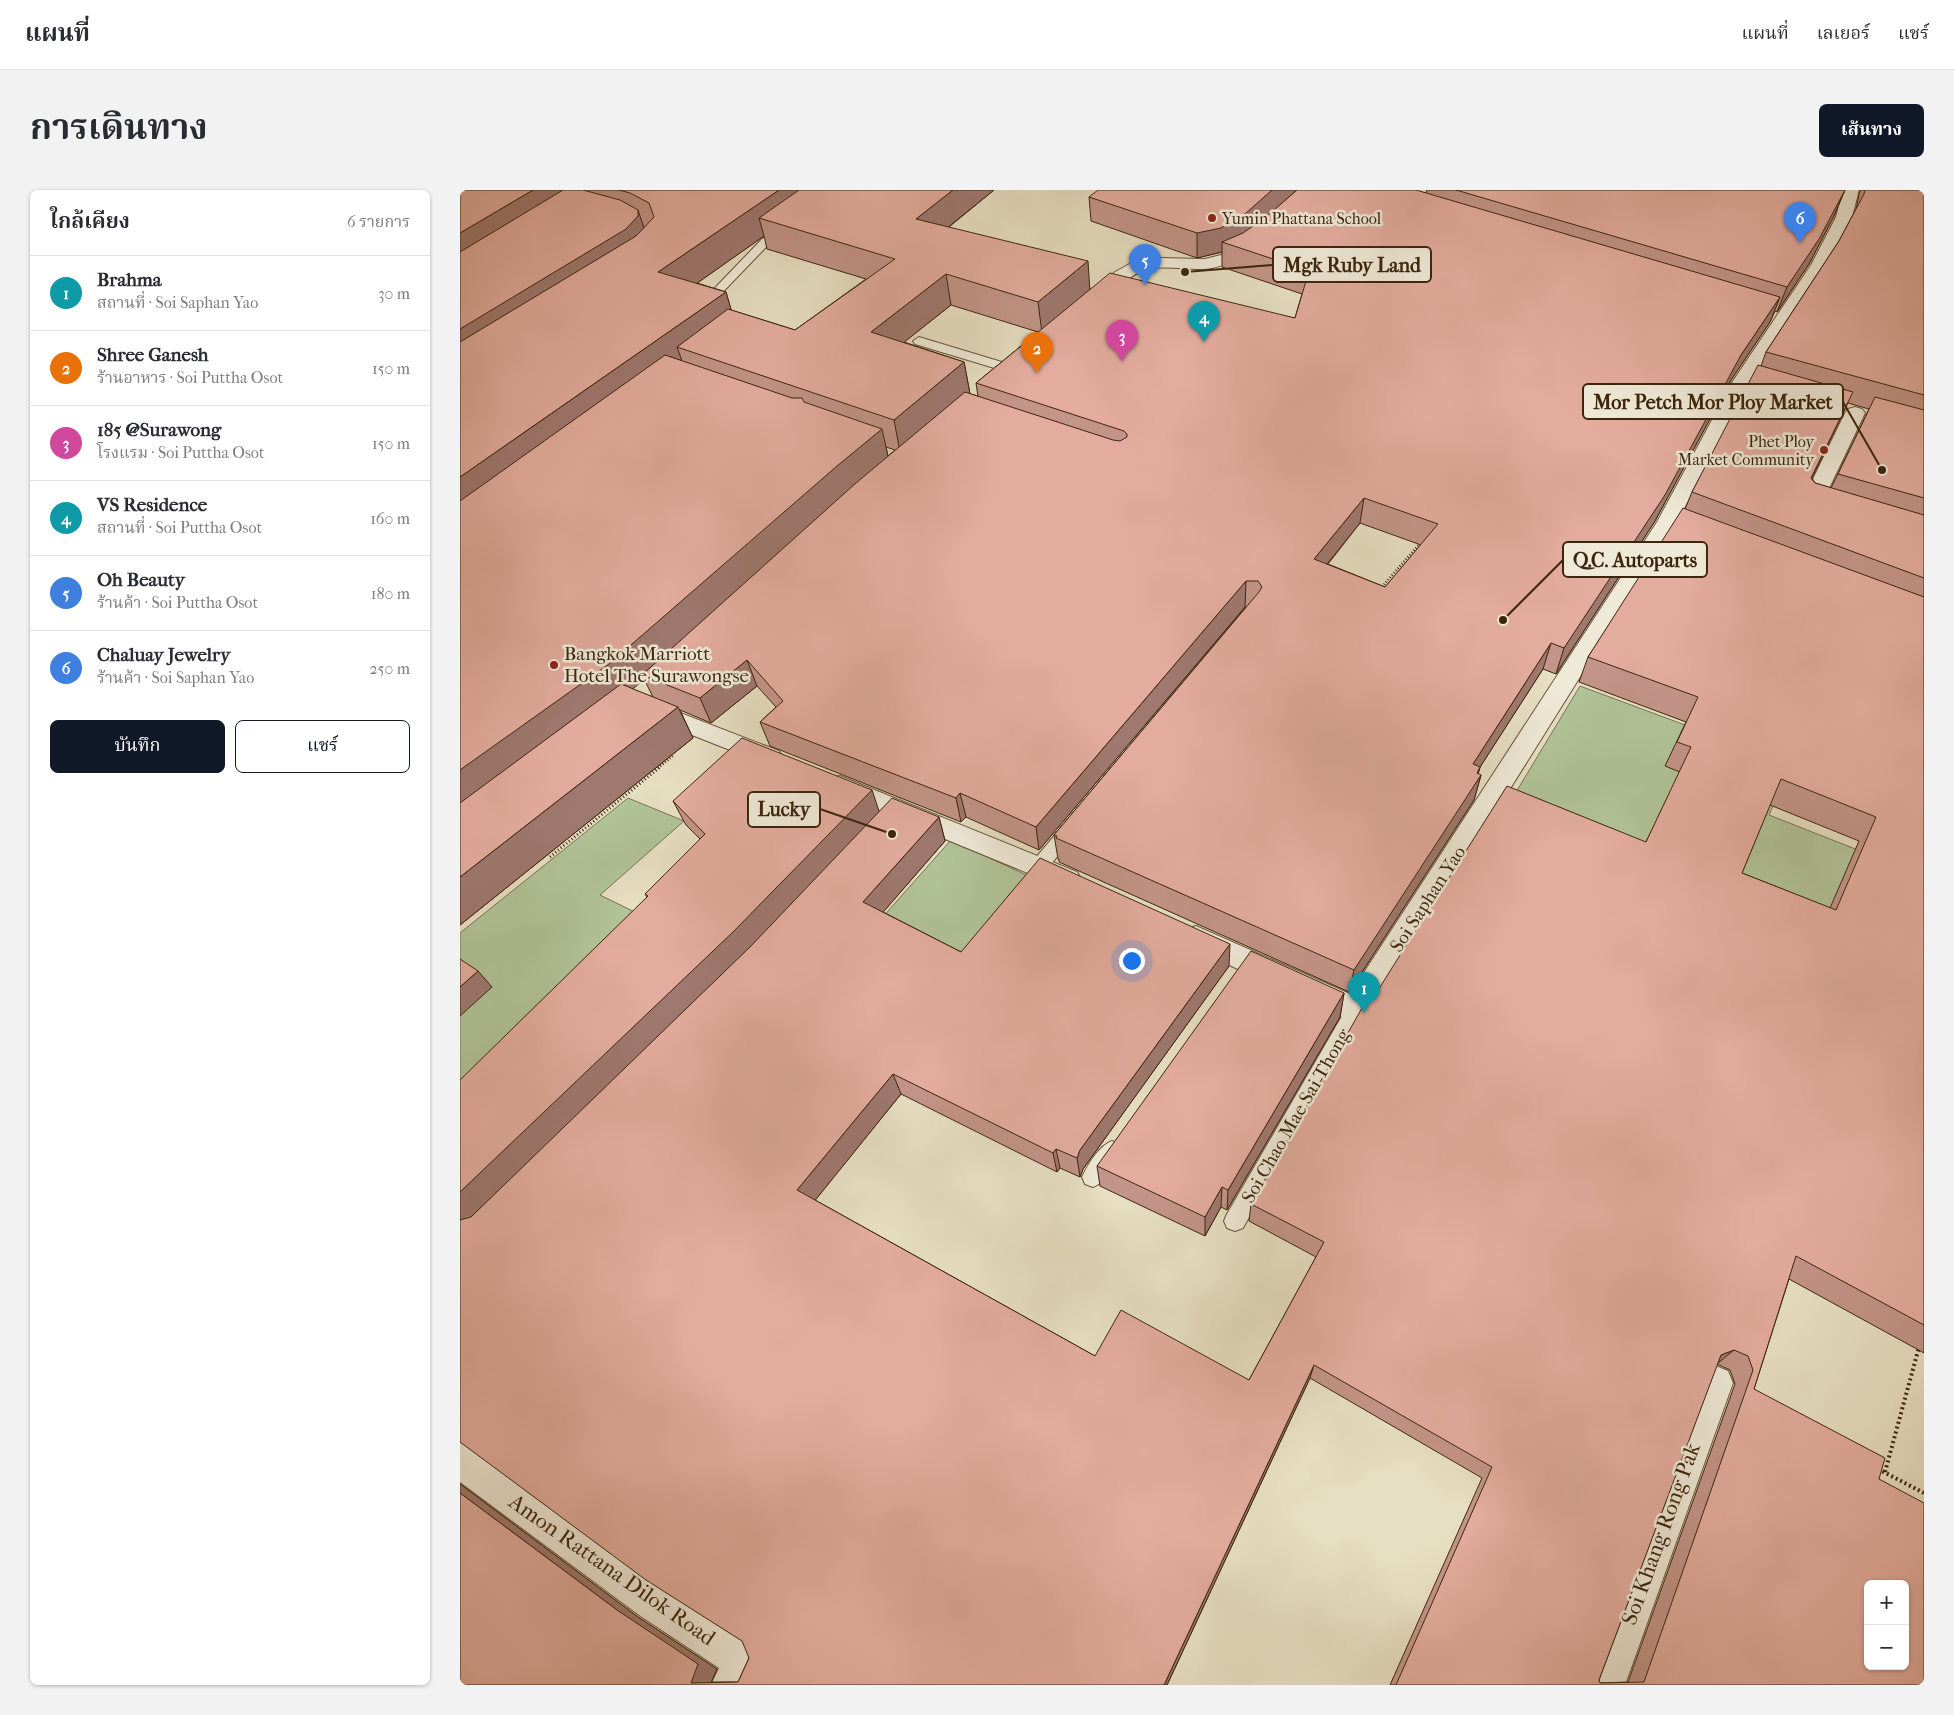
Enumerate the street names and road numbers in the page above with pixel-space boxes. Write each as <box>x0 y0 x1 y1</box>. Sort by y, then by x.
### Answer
street label: Soi Saphan Yao <box>1386 841 1471 956</box>
street label: Soi Chao Mae Sai Thong <box>1237 1024 1355 1207</box>
street label: Soi Khang Rong Pak <box>1616 1439 1706 1629</box>
street label: Amon Rattana Dilok Road <box>503 1488 721 1652</box>

